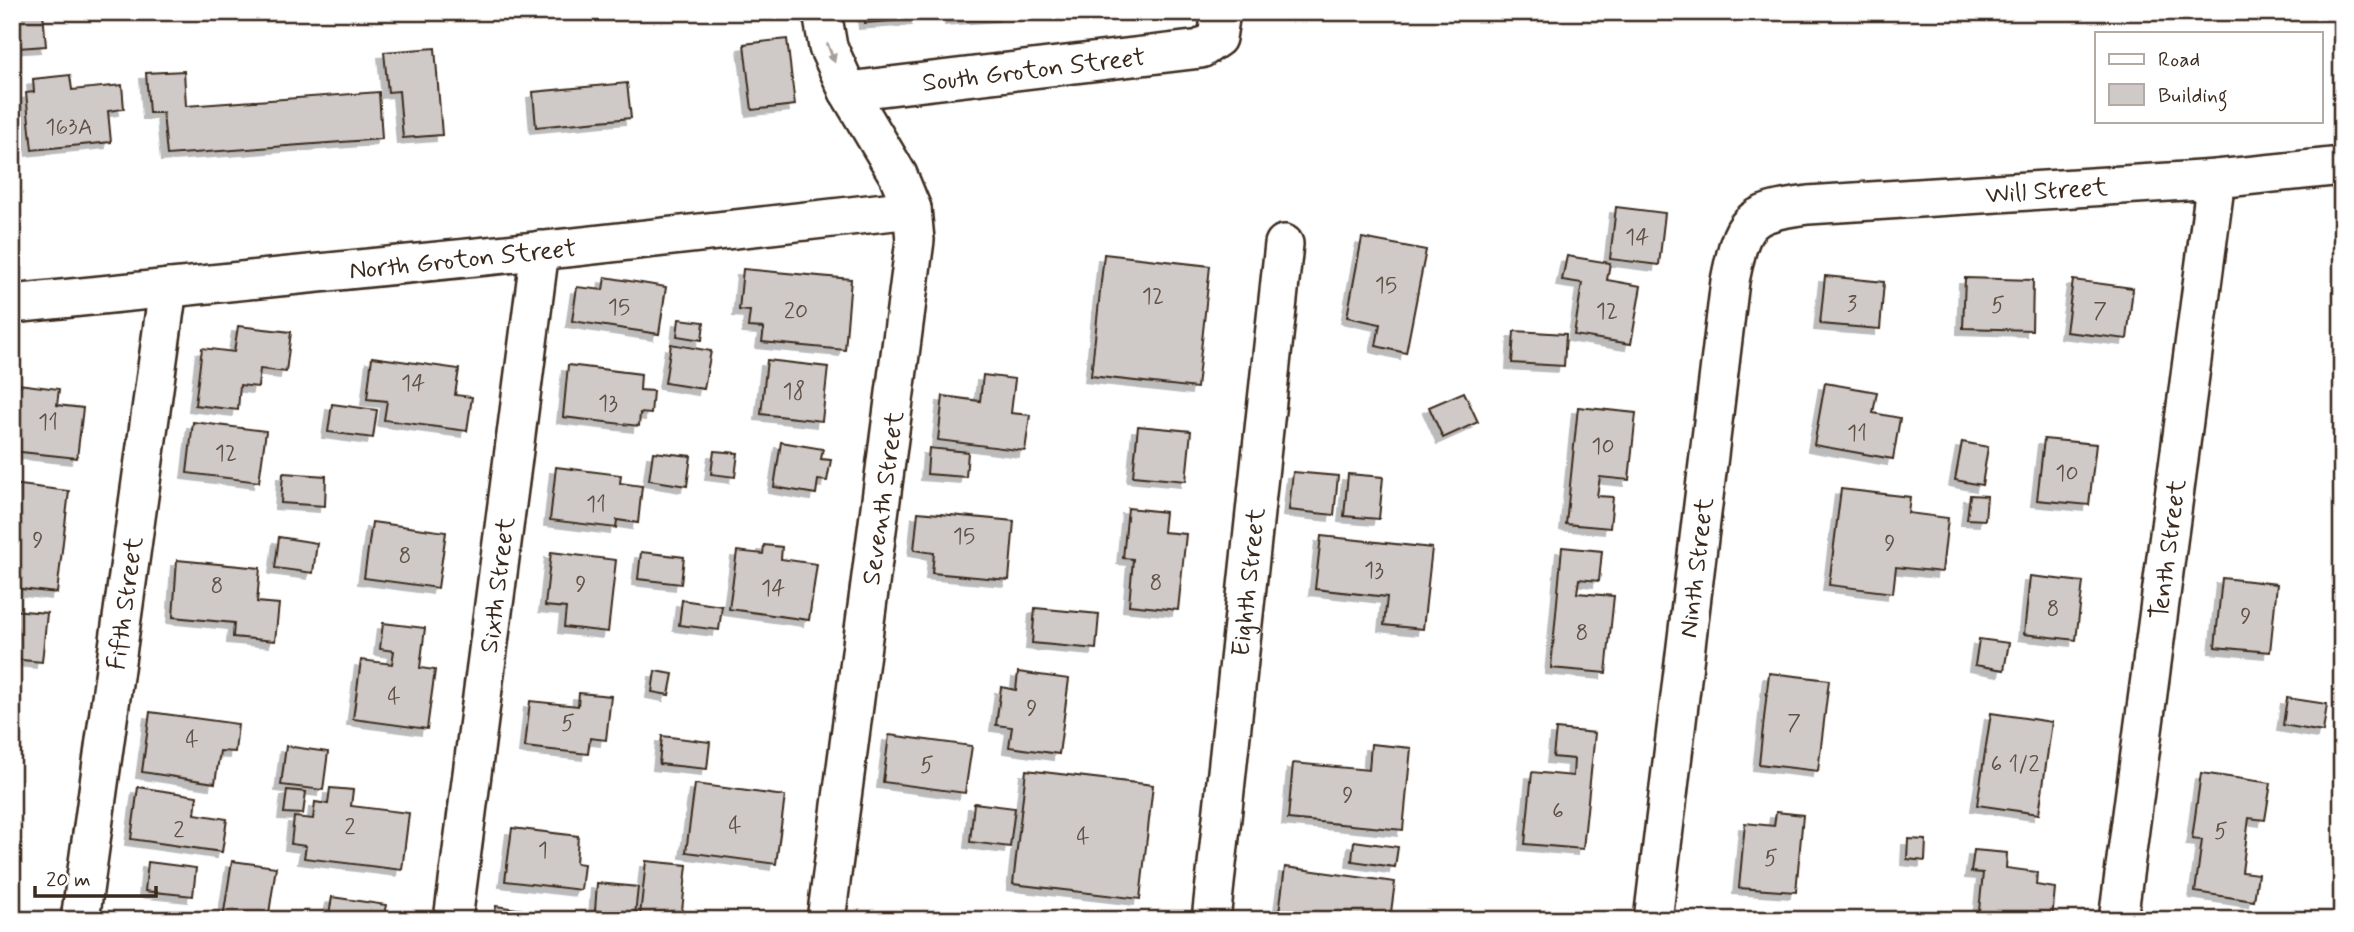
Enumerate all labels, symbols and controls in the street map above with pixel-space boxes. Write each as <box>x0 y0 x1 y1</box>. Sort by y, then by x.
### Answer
legend <box>2095 32 2322 122</box>
street label: South Groton Street <box>920 41 1147 101</box>
one-way arrow <box>826 43 837 64</box>
text: Road <box>2158 46 2200 74</box>
text: Building <box>2158 82 2228 112</box>
house number: 163A <box>45 113 93 143</box>
street label: Will Street <box>1984 171 2109 213</box>
house number: 14 <box>1625 223 1649 253</box>
street label: North Groton Street <box>348 232 578 289</box>
house number: 15 <box>1375 271 1397 301</box>
house number: 12 <box>1142 282 1164 312</box>
house number: 3 <box>1847 290 1857 320</box>
house number: 5 <box>1991 291 2005 321</box>
house number: 15 <box>608 293 630 323</box>
house number: 20 <box>784 297 808 327</box>
house number: 12 <box>1596 297 1618 327</box>
house number: 7 <box>2093 297 2107 327</box>
house number: 14 <box>401 369 425 399</box>
house number: 18 <box>783 377 805 407</box>
house number: 13 <box>598 389 618 419</box>
house number: 11 <box>38 408 58 438</box>
street label: Seventh Street <box>855 409 913 587</box>
house number: 11 <box>1847 419 1867 449</box>
house number: 10 <box>1591 432 1615 462</box>
house number: 12 <box>215 439 237 469</box>
house number: 10 <box>2055 459 2079 489</box>
street label: Tenth Street <box>2143 477 2195 622</box>
house number: 11 <box>586 490 606 520</box>
street label: Ninth Street <box>1672 496 1723 640</box>
street label: Eighth Street <box>1225 506 1274 658</box>
street label: Sixth Street <box>473 515 524 655</box>
house number: 15 <box>953 522 975 552</box>
house number: 9 <box>32 526 44 556</box>
house number: 9 <box>1884 529 1896 559</box>
street label: Fifth Street <box>100 534 152 672</box>
house number: 8 <box>399 542 411 572</box>
house number: 13 <box>1364 556 1384 586</box>
house number: 8 <box>1150 569 1162 599</box>
house number: 9 <box>575 570 587 600</box>
house number: 8 <box>211 572 223 602</box>
house number: 14 <box>761 574 785 604</box>
house number: 8 <box>2047 595 2059 625</box>
house number: 9 <box>2240 602 2252 632</box>
house number: 8 <box>1576 619 1588 649</box>
house number: 4 <box>387 682 401 712</box>
house number: 9 <box>1026 694 1038 724</box>
house number: 5 <box>561 709 575 739</box>
house number: 7 <box>1787 709 1801 739</box>
house number: 4 <box>185 725 199 755</box>
house number: 6 1/2 <box>1990 750 2040 780</box>
house number: 5 <box>920 751 934 781</box>
house number: 9 <box>1342 781 1354 811</box>
house number: 6 <box>1552 797 1564 827</box>
house number: 4 <box>728 811 742 841</box>
house number: 2 <box>344 813 356 843</box>
house number: 2 <box>173 816 185 846</box>
house number: 5 <box>2214 817 2228 847</box>
house number: 4 <box>1076 822 1090 852</box>
house number: 1 <box>538 836 548 866</box>
house number: 5 <box>1764 844 1778 874</box>
scale bar <box>35 855 156 899</box>
text: 20 m <box>46 866 91 894</box>

